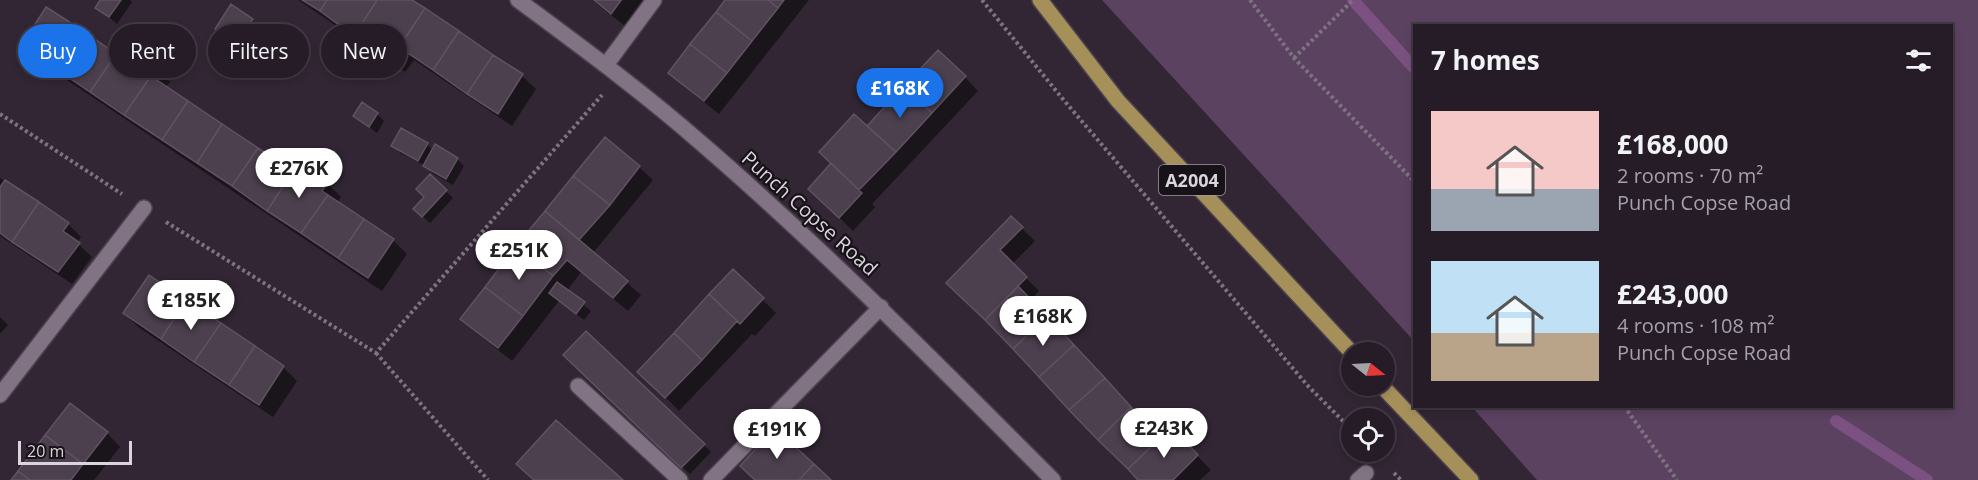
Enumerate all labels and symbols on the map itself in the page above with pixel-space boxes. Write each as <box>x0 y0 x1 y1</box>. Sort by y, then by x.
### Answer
pin: £168K <box>858 68 942 119</box>
street label: Punch Copse Road <box>736 145 884 281</box>
pin: £276K <box>257 148 341 199</box>
road number: A2004 <box>1159 165 1225 195</box>
pin: £251K <box>477 230 561 281</box>
pin: £185K <box>149 280 233 331</box>
pin: £168K <box>1001 296 1085 347</box>
north arrow <box>1341 342 1395 396</box>
pin: £243K <box>1122 408 1206 459</box>
pin: £191K <box>735 409 819 460</box>
scale bar <box>18 438 132 466</box>

